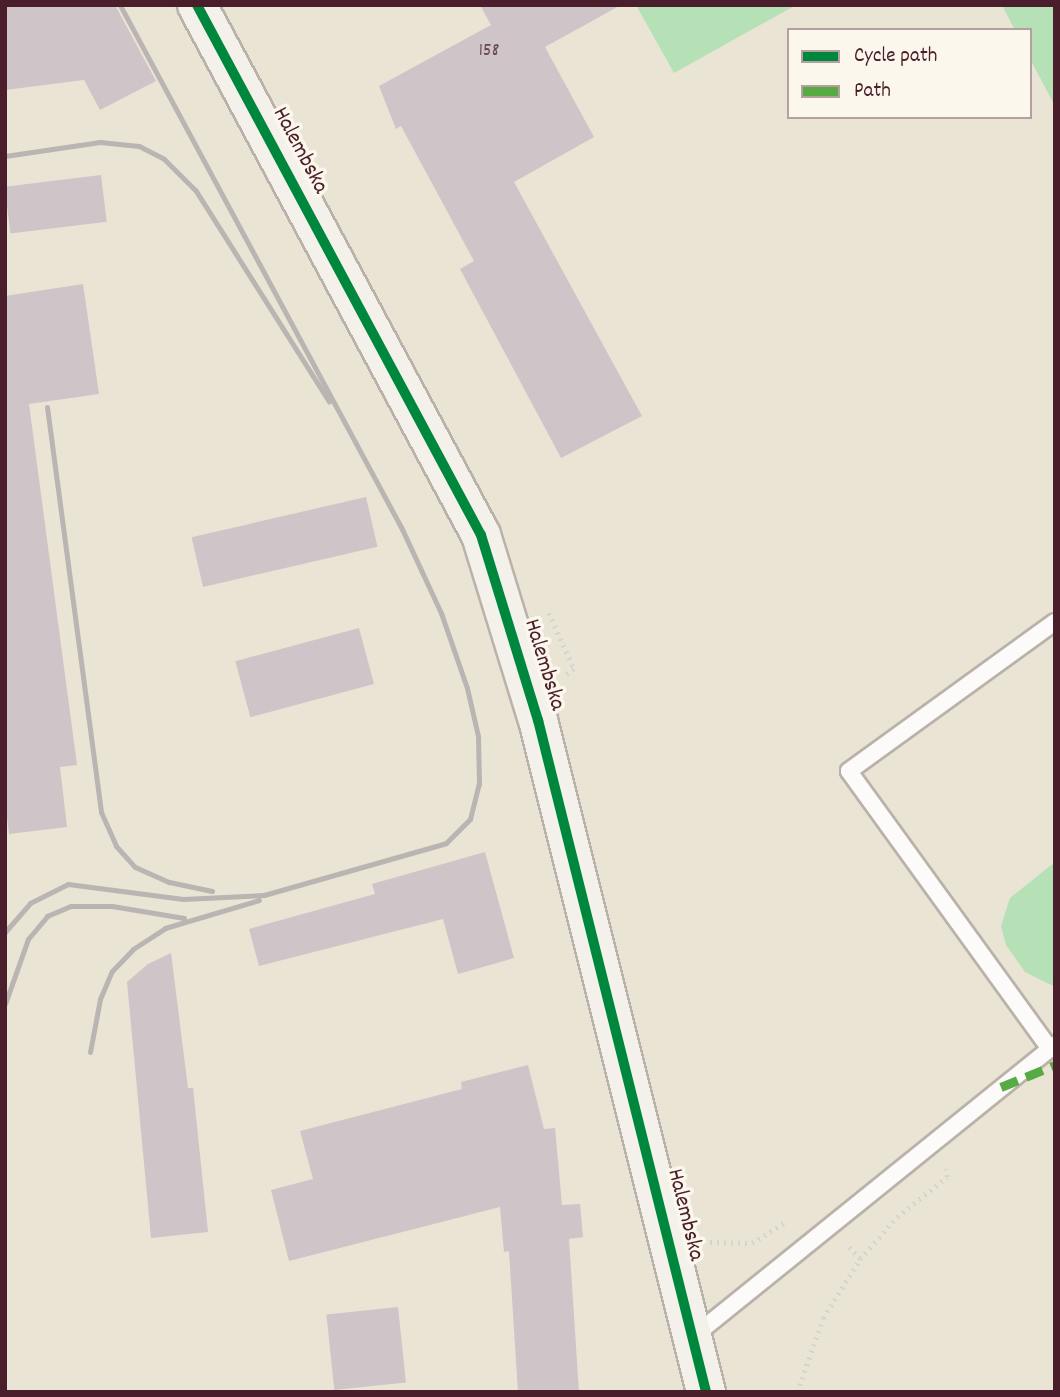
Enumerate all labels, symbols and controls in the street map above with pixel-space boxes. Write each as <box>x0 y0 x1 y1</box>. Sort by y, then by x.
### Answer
legend <box>787 28 1032 119</box>
house number: 158 <box>479 41 499 63</box>
text: Cycle path <box>854 42 937 72</box>
text: Path <box>854 77 891 107</box>
street label: Halembska <box>265 103 333 199</box>
street label: Halembska <box>516 616 570 714</box>
street label: Halembska <box>659 1166 709 1264</box>

